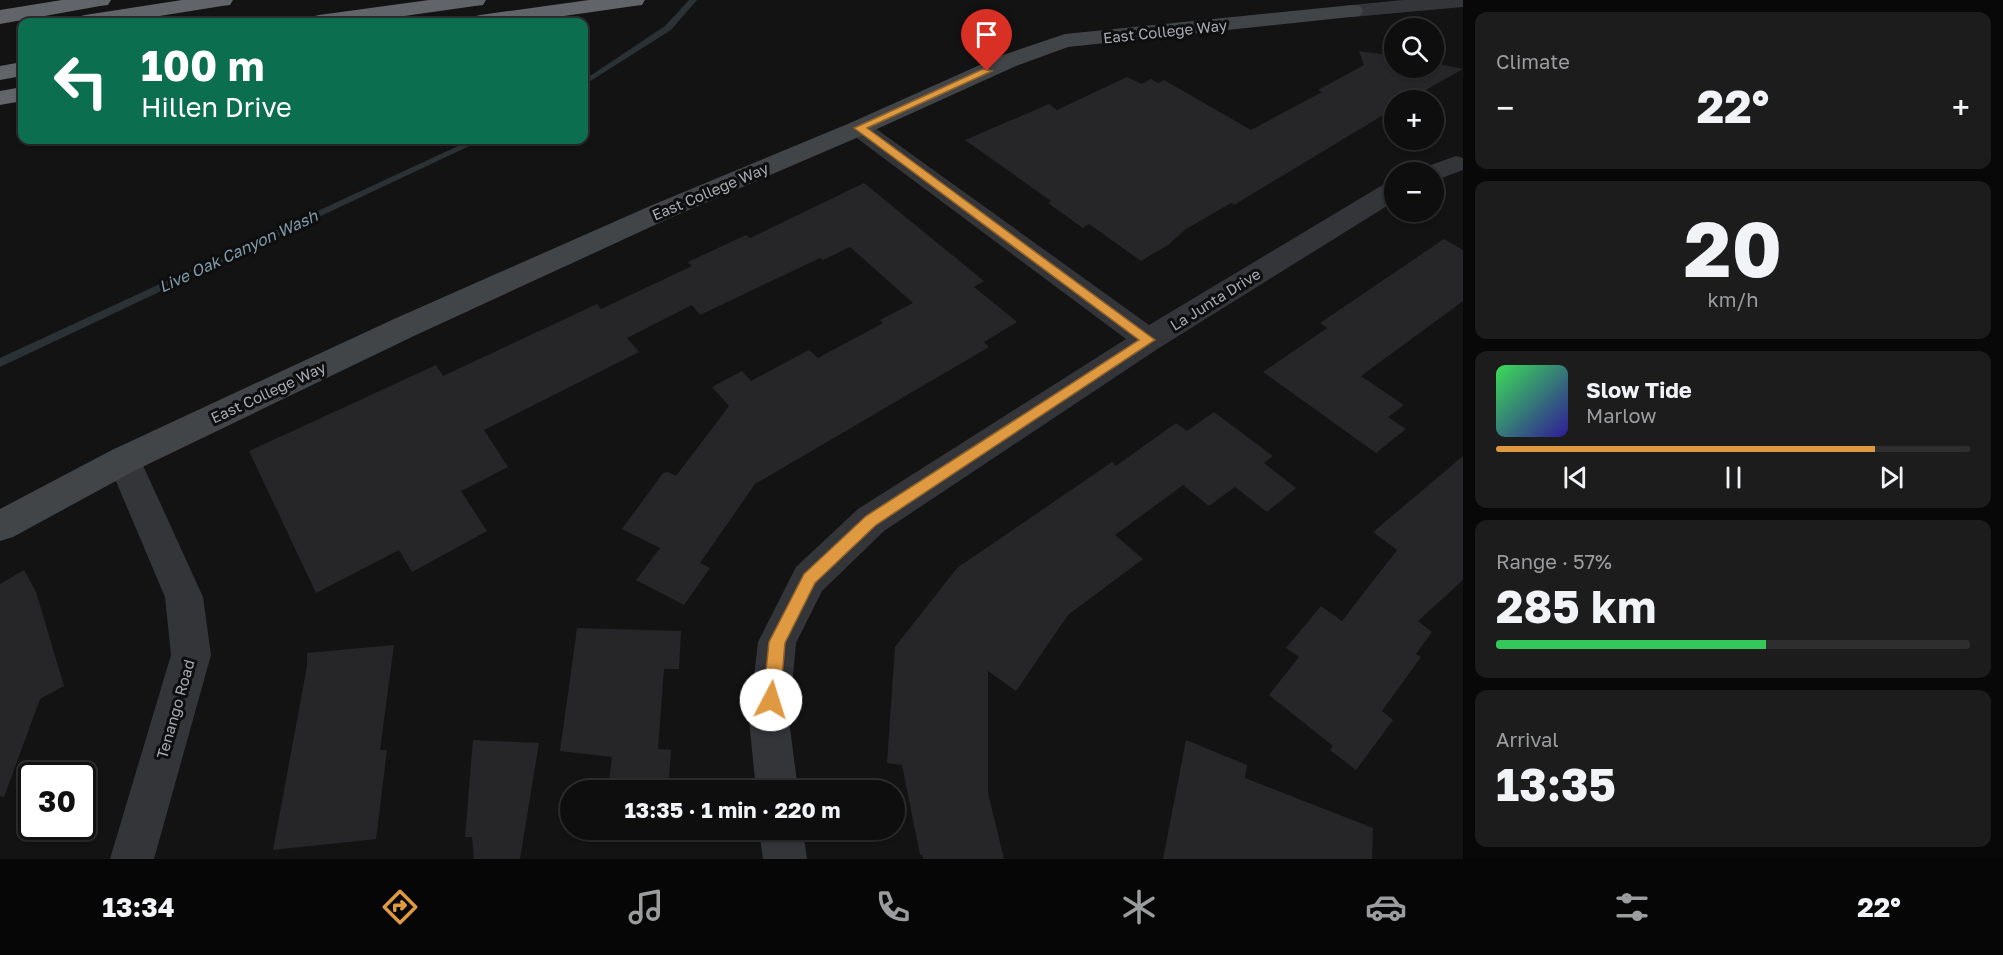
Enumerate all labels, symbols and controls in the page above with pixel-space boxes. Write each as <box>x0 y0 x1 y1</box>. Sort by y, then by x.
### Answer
pin <box>961 9 1012 71</box>
street label: East College Way <box>1102 15 1228 46</box>
icon: arrive <box>970 18 1003 51</box>
map controls <box>1384 18 1444 222</box>
button: search <box>1384 18 1444 78</box>
text: 100 m <box>141 40 264 90</box>
icon: left <box>42 42 120 120</box>
text: Climate <box>1496 49 1570 73</box>
text: 22° <box>1697 79 1769 133</box>
text: − <box>1496 88 1514 127</box>
text: + <box>1952 88 1970 127</box>
button: + <box>1384 90 1444 150</box>
text: Hillen Drive <box>141 91 292 123</box>
street label: East College Way <box>649 158 771 224</box>
button: − <box>1384 162 1444 222</box>
text: 20 <box>1684 201 1782 294</box>
water label: Live Oak Canyon Wash <box>155 205 322 297</box>
street label: La Junta Drive <box>1167 264 1264 334</box>
text: km/h <box>1708 287 1758 311</box>
street label: East College Way <box>208 357 329 426</box>
text: Slow Tide <box>1586 376 1692 403</box>
text: Marlow <box>1586 403 1657 427</box>
icon: previous <box>1559 461 1592 494</box>
icon: pause <box>1717 461 1750 494</box>
icon: next <box>1875 461 1908 494</box>
text: Range · 57% <box>1496 549 1612 573</box>
text: 285 km <box>1496 579 1656 633</box>
street label: Tenango Road <box>152 657 198 761</box>
position arrow <box>739 668 803 732</box>
text: Arrival <box>1496 727 1559 751</box>
text: 13:35 <box>1496 757 1616 811</box>
speed limit sign: 30 <box>18 762 96 840</box>
text: 13:35 · 1 min · 220 m <box>624 796 841 823</box>
icon: directions <box>379 886 421 928</box>
icon: music <box>625 886 667 928</box>
icon: phone <box>872 886 914 928</box>
icon: climate <box>1118 886 1160 928</box>
icon: car <box>1365 886 1407 928</box>
icon: filters <box>1611 886 1653 928</box>
text: 13:34 <box>102 891 175 923</box>
text: 22° <box>1857 891 1901 923</box>

